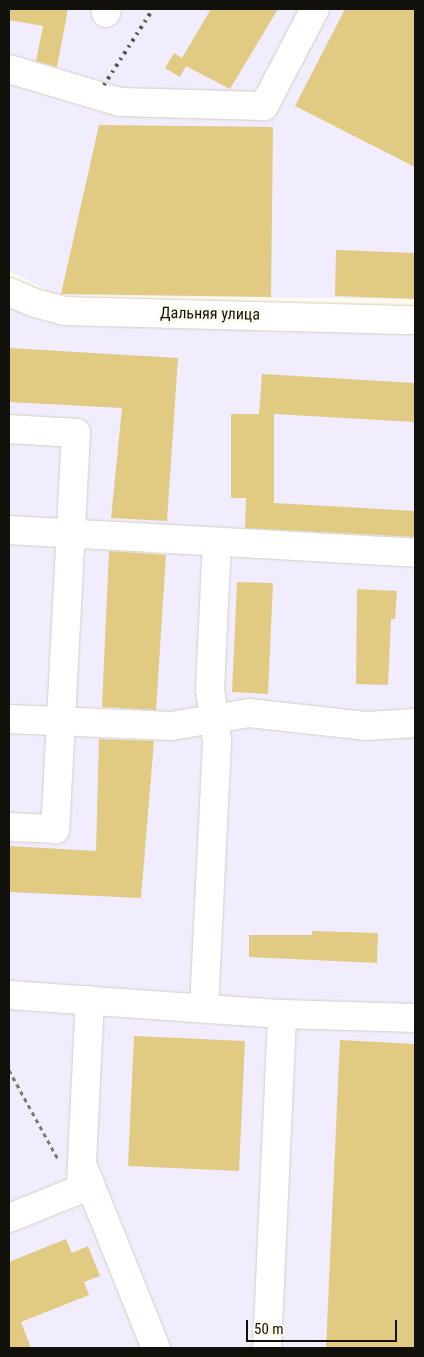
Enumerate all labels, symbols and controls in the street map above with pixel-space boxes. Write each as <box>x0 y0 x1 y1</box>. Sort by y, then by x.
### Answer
street label: Дальняя улица <box>160 304 260 324</box>
scale bar <box>249 1310 400 1342</box>
text: 50 m <box>254 1320 284 1338</box>

